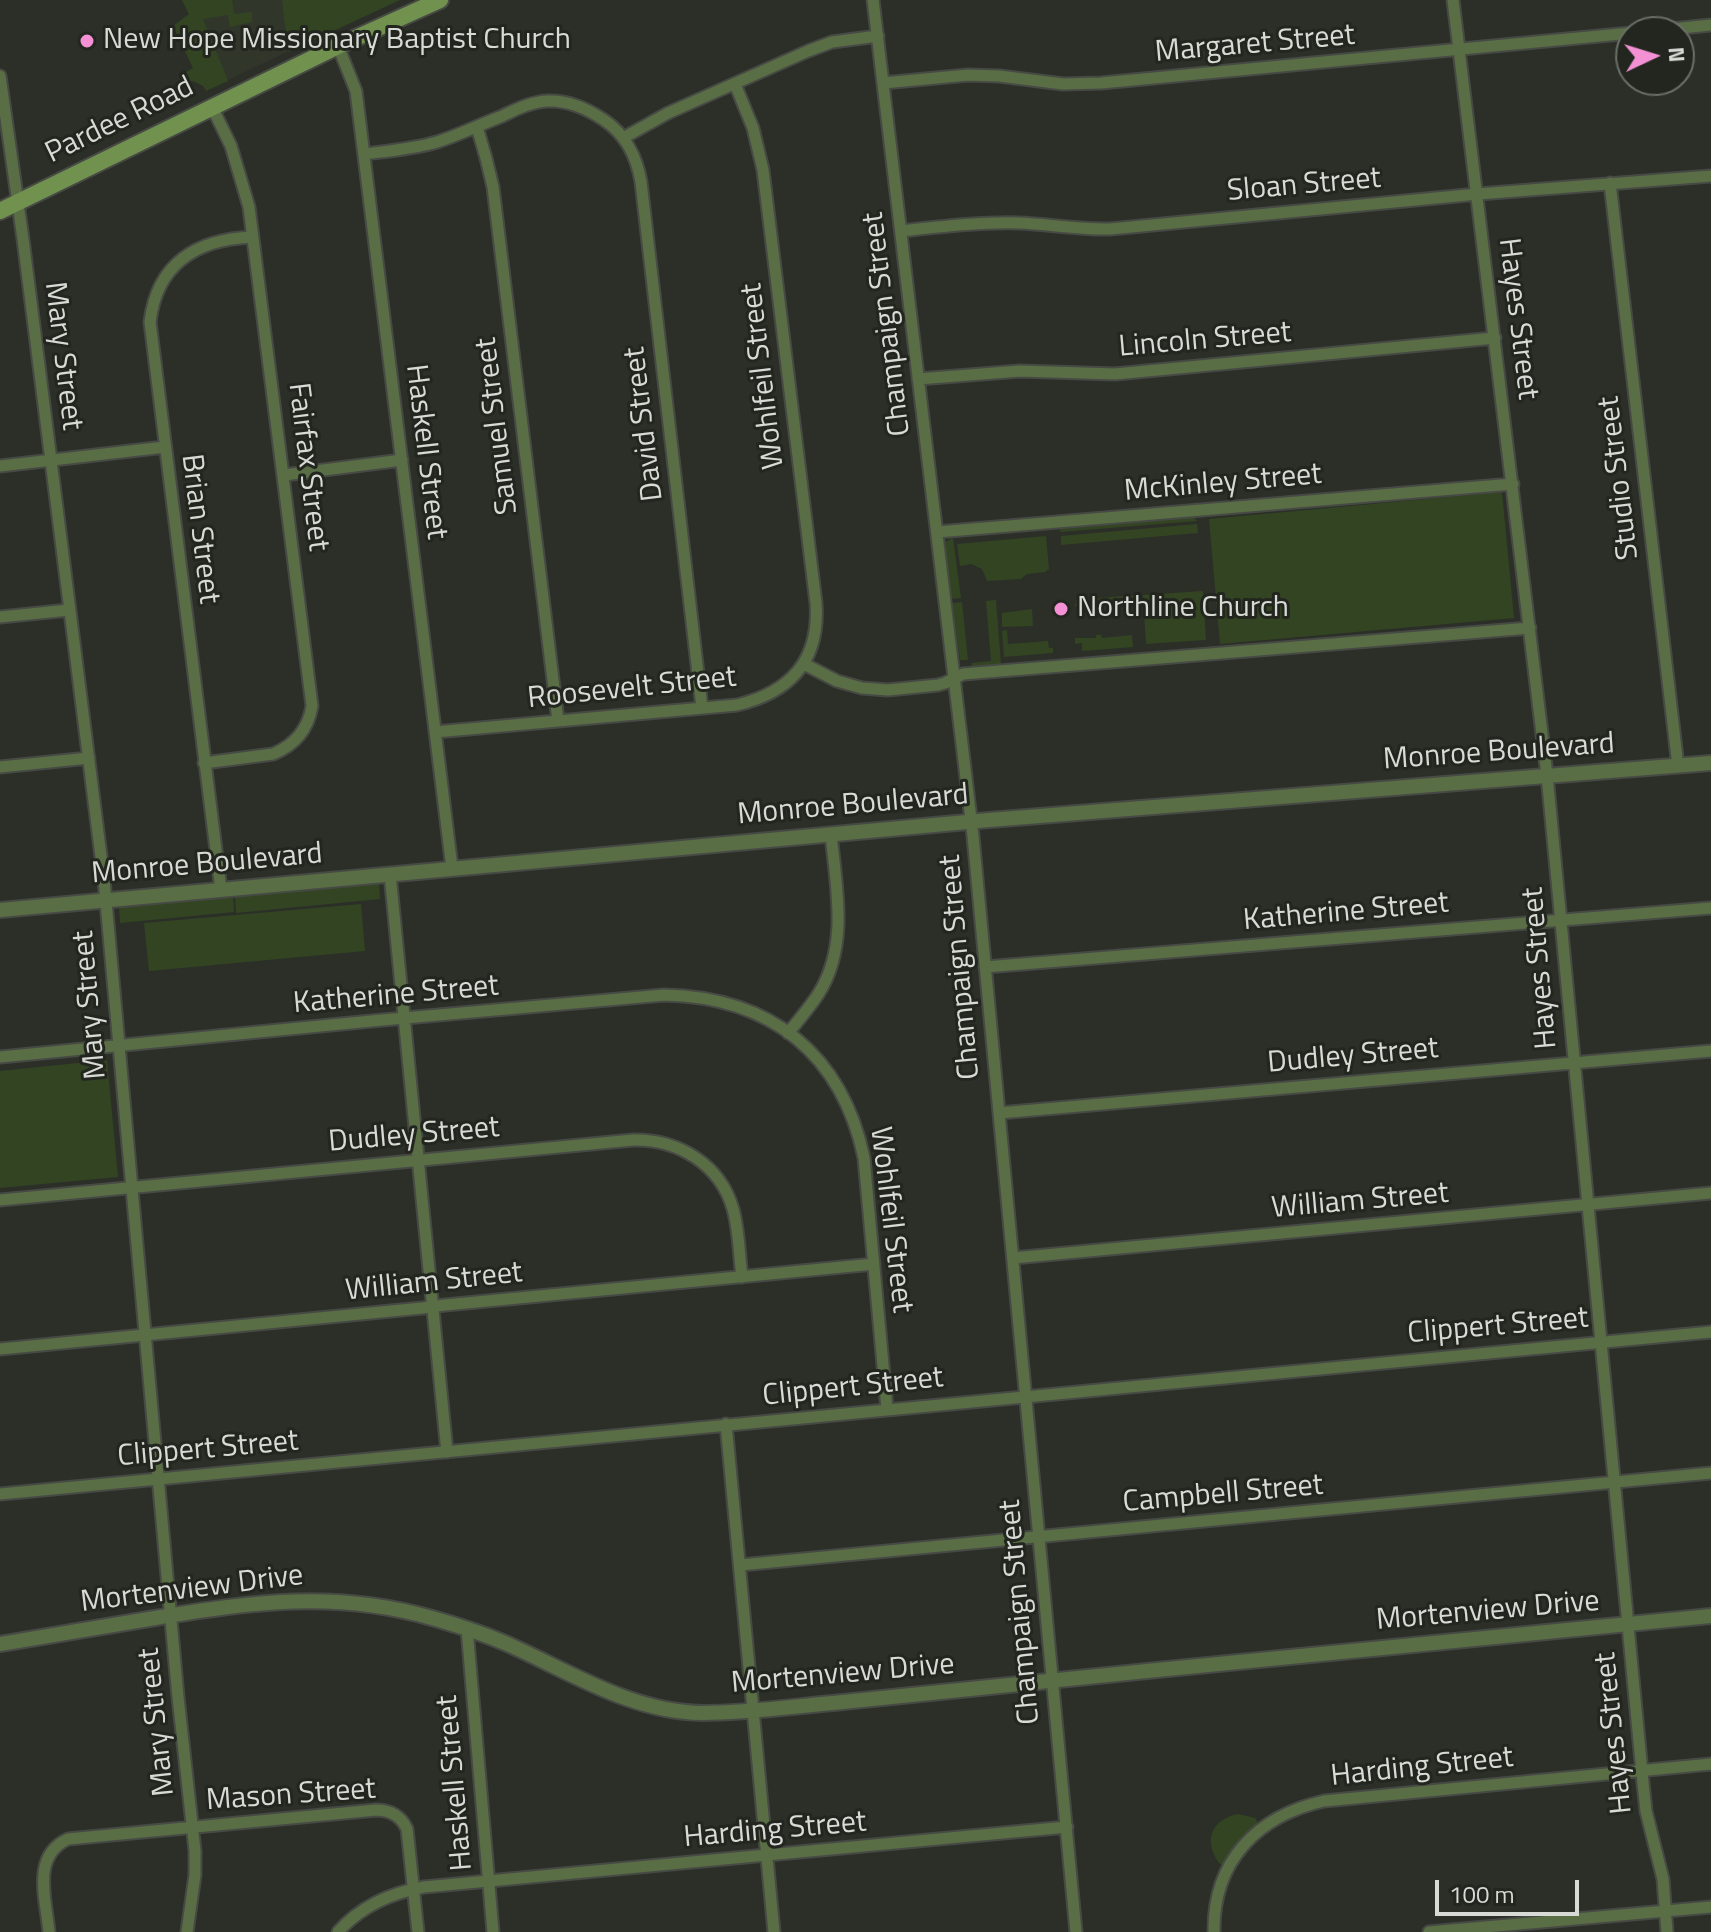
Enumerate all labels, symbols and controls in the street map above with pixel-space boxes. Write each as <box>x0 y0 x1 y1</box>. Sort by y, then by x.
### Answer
north arrow <box>1615 16 1695 96</box>
street label: Margaret Street <box>1154 18 1356 72</box>
place label: New Hope Missionary Baptist Church <box>103 23 571 59</box>
marker: New Hope Missionary Baptist Church <box>78 32 96 50</box>
text: N <box>1659 46 1694 63</box>
street label: Pardee Road <box>40 70 200 172</box>
street label: Sloan Street <box>1226 161 1382 211</box>
street label: Champaign Street <box>856 210 920 438</box>
street label: Hayes Street <box>1489 236 1545 402</box>
street label: Mary Street <box>35 280 89 432</box>
street label: Wohlfeil Street <box>735 281 793 471</box>
street label: Lincoln Street <box>1117 316 1293 366</box>
street label: Samuel Street <box>469 335 527 517</box>
street label: David Street <box>618 345 672 503</box>
street label: Haskell Street <box>396 362 454 542</box>
street label: Fairfax Street <box>279 381 335 553</box>
street label: Studio Street <box>1592 394 1648 562</box>
street label: Brian Street <box>172 452 226 606</box>
street label: McKinley Street <box>1123 457 1323 511</box>
place label: Northline Church <box>1077 591 1289 627</box>
marker: Northline Church <box>1052 600 1070 618</box>
street label: Roosevelt Street <box>526 660 738 718</box>
street label: Monroe Boulevard <box>1382 727 1616 779</box>
street label: Monroe Boulevard <box>736 778 970 834</box>
street label: Monroe Boulevard <box>90 837 324 893</box>
street label: Champaign Street <box>933 853 989 1081</box>
street label: Katherine Street <box>1242 886 1450 940</box>
street label: Hayes Street <box>1516 886 1566 1050</box>
street label: Mary Street <box>67 929 115 1081</box>
street label: Katherine Street <box>292 969 500 1023</box>
street label: Dudley Street <box>1266 1032 1440 1082</box>
street label: Dudley Street <box>327 1111 501 1161</box>
street label: Wohlfeil Street <box>861 1125 919 1315</box>
street label: William Street <box>1270 1176 1450 1228</box>
street label: William Street <box>344 1256 524 1310</box>
street label: Clippert Street <box>1406 1301 1590 1353</box>
street label: Clippert Street <box>761 1361 945 1415</box>
street label: Clippert Street <box>116 1424 300 1476</box>
street label: Campbell Street <box>1121 1468 1325 1522</box>
street label: Champaign Street <box>993 1498 1049 1726</box>
street label: Mortenview Drive <box>79 1558 305 1622</box>
street label: Mortenview Drive <box>1375 1584 1601 1640</box>
street label: Mary Street <box>132 1646 184 1798</box>
street label: Mortenview Drive <box>730 1647 956 1703</box>
street label: Hayes Street <box>1589 1650 1641 1816</box>
street label: Haskell Street <box>430 1694 482 1872</box>
street label: Harding Street <box>1329 1741 1515 1795</box>
street label: Mason Street <box>205 1772 377 1820</box>
street label: Harding Street <box>682 1805 868 1857</box>
scale bar <box>1439 1864 1583 1914</box>
text: 100 m <box>1449 1876 1515 1912</box>

